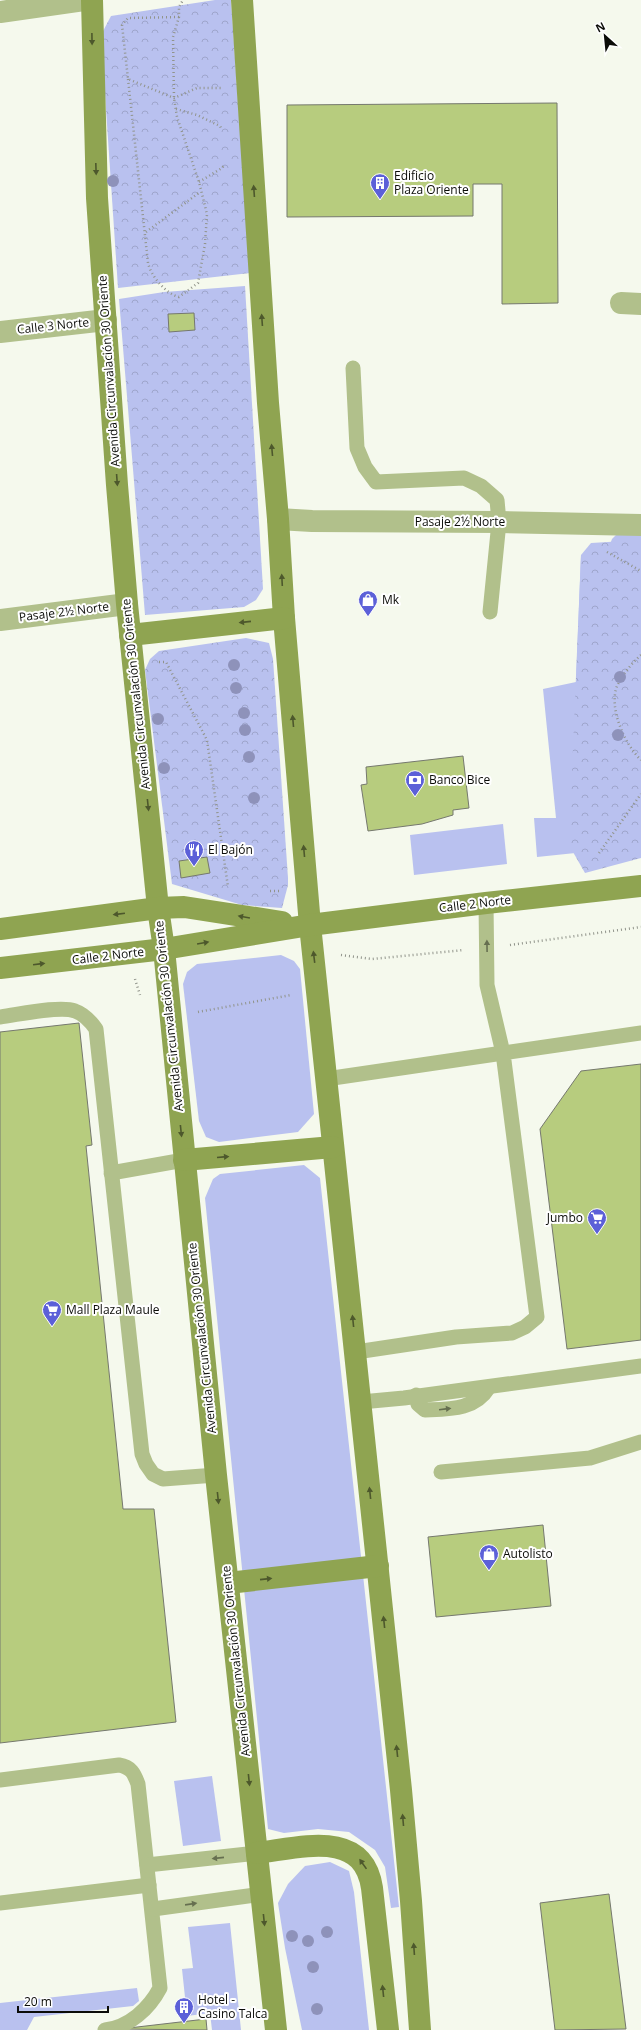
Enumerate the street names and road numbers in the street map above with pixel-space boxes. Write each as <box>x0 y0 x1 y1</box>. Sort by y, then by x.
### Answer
street label: Avenida Circunvalación 30 Oriente <box>93 274 124 467</box>
street label: Calle 3 Norte <box>16 313 90 338</box>
street label: Pasaje 2½ Norte <box>415 513 506 530</box>
street label: Pasaje 2½ Norte <box>18 598 110 625</box>
street label: Avenida Circunvalación 30 Oriente <box>117 598 154 790</box>
street label: Calle 2 Norte <box>438 891 512 916</box>
street label: Avenida Circunvalación 30 Oriente <box>150 920 187 1112</box>
street label: Calle 2 Norte <box>71 943 145 968</box>
street label: Avenida Circunvalación 30 Oriente <box>183 1242 220 1434</box>
street label: Avenida Circunvalación 30 Oriente <box>217 1565 254 1757</box>

